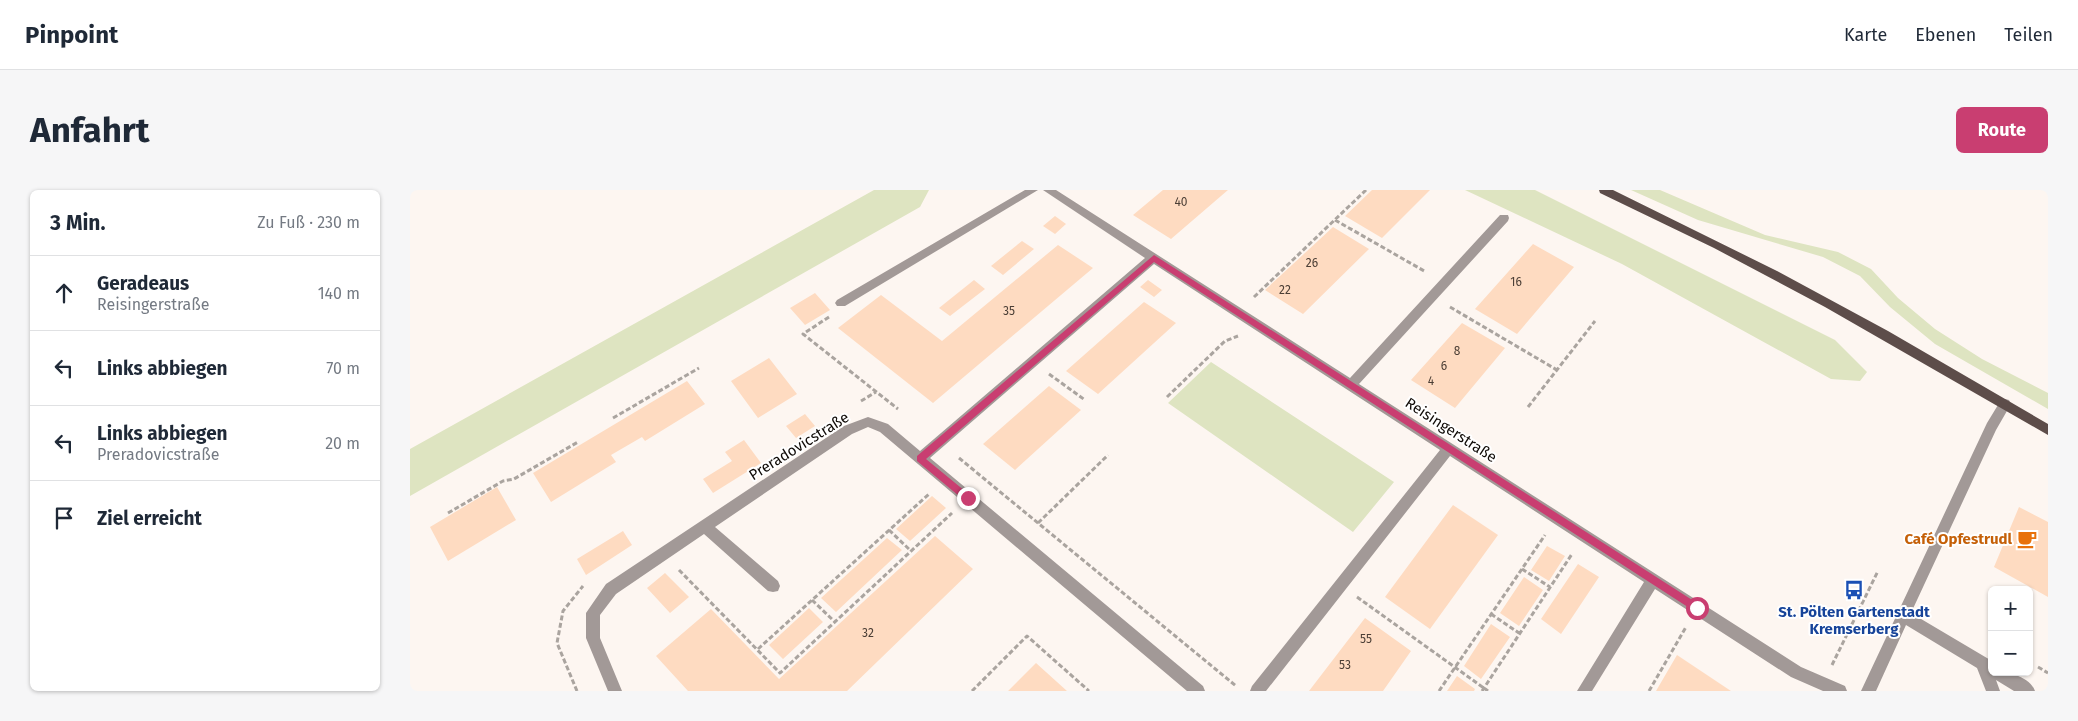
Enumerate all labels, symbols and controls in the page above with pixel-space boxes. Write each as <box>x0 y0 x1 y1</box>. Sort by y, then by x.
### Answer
text: Pinpoint <box>25 21 118 49</box>
text: Karte <box>1844 24 1887 46</box>
text: Ebenen <box>1915 24 1976 46</box>
text: Teilen <box>2004 24 2053 46</box>
button: Route <box>1956 107 2048 153</box>
text: Anfahrt <box>30 109 149 151</box>
house number: 40 <box>1174 195 1188 209</box>
text: 3 Min. <box>50 210 105 236</box>
text: Zu Fuß · 230 m <box>257 213 360 232</box>
house number: 26 <box>1306 256 1318 270</box>
text: Geradeaus <box>97 272 189 295</box>
house number: 16 <box>1510 275 1522 289</box>
icon: ahead <box>50 279 78 307</box>
house number: 22 <box>1279 283 1291 297</box>
text: 140 m <box>318 284 360 303</box>
text: Reisingerstraße <box>97 295 210 314</box>
house number: 35 <box>1003 304 1015 318</box>
house number: 8 <box>1454 344 1461 358</box>
icon: left <box>50 354 78 382</box>
text: Links abbiegen <box>97 357 228 380</box>
text: 70 m <box>326 359 360 378</box>
house number: 6 <box>1441 359 1447 373</box>
house number: 4 <box>1428 374 1435 388</box>
street label: Reisingerstraße <box>1402 394 1500 466</box>
street label: Preradovicstraße <box>746 408 852 484</box>
text: Links abbiegen <box>97 422 228 445</box>
icon: left <box>50 429 78 457</box>
text: 20 m <box>325 434 360 453</box>
text: Preradovicstraße <box>97 445 219 464</box>
route end <box>957 487 980 510</box>
icon: arrive <box>50 504 78 532</box>
text: Ziel erreicht <box>97 507 202 530</box>
cafe icon: Café Opfestrudl <box>2016 528 2038 550</box>
place label: Café Opfestrudl <box>1904 530 2013 548</box>
bus stop icon: St. Pölten Gartenstadt Kremserberg <box>1843 579 1865 601</box>
map controls <box>1988 586 2033 676</box>
button: + <box>1988 586 2033 631</box>
route start <box>1686 597 1709 620</box>
place label: St. Pölten Gartenstadt Kremserberg <box>1778 603 1930 638</box>
house number: 32 <box>862 626 874 640</box>
button: − <box>1988 631 2033 676</box>
house number: 55 <box>1360 632 1372 646</box>
house number: 53 <box>1339 658 1351 672</box>

